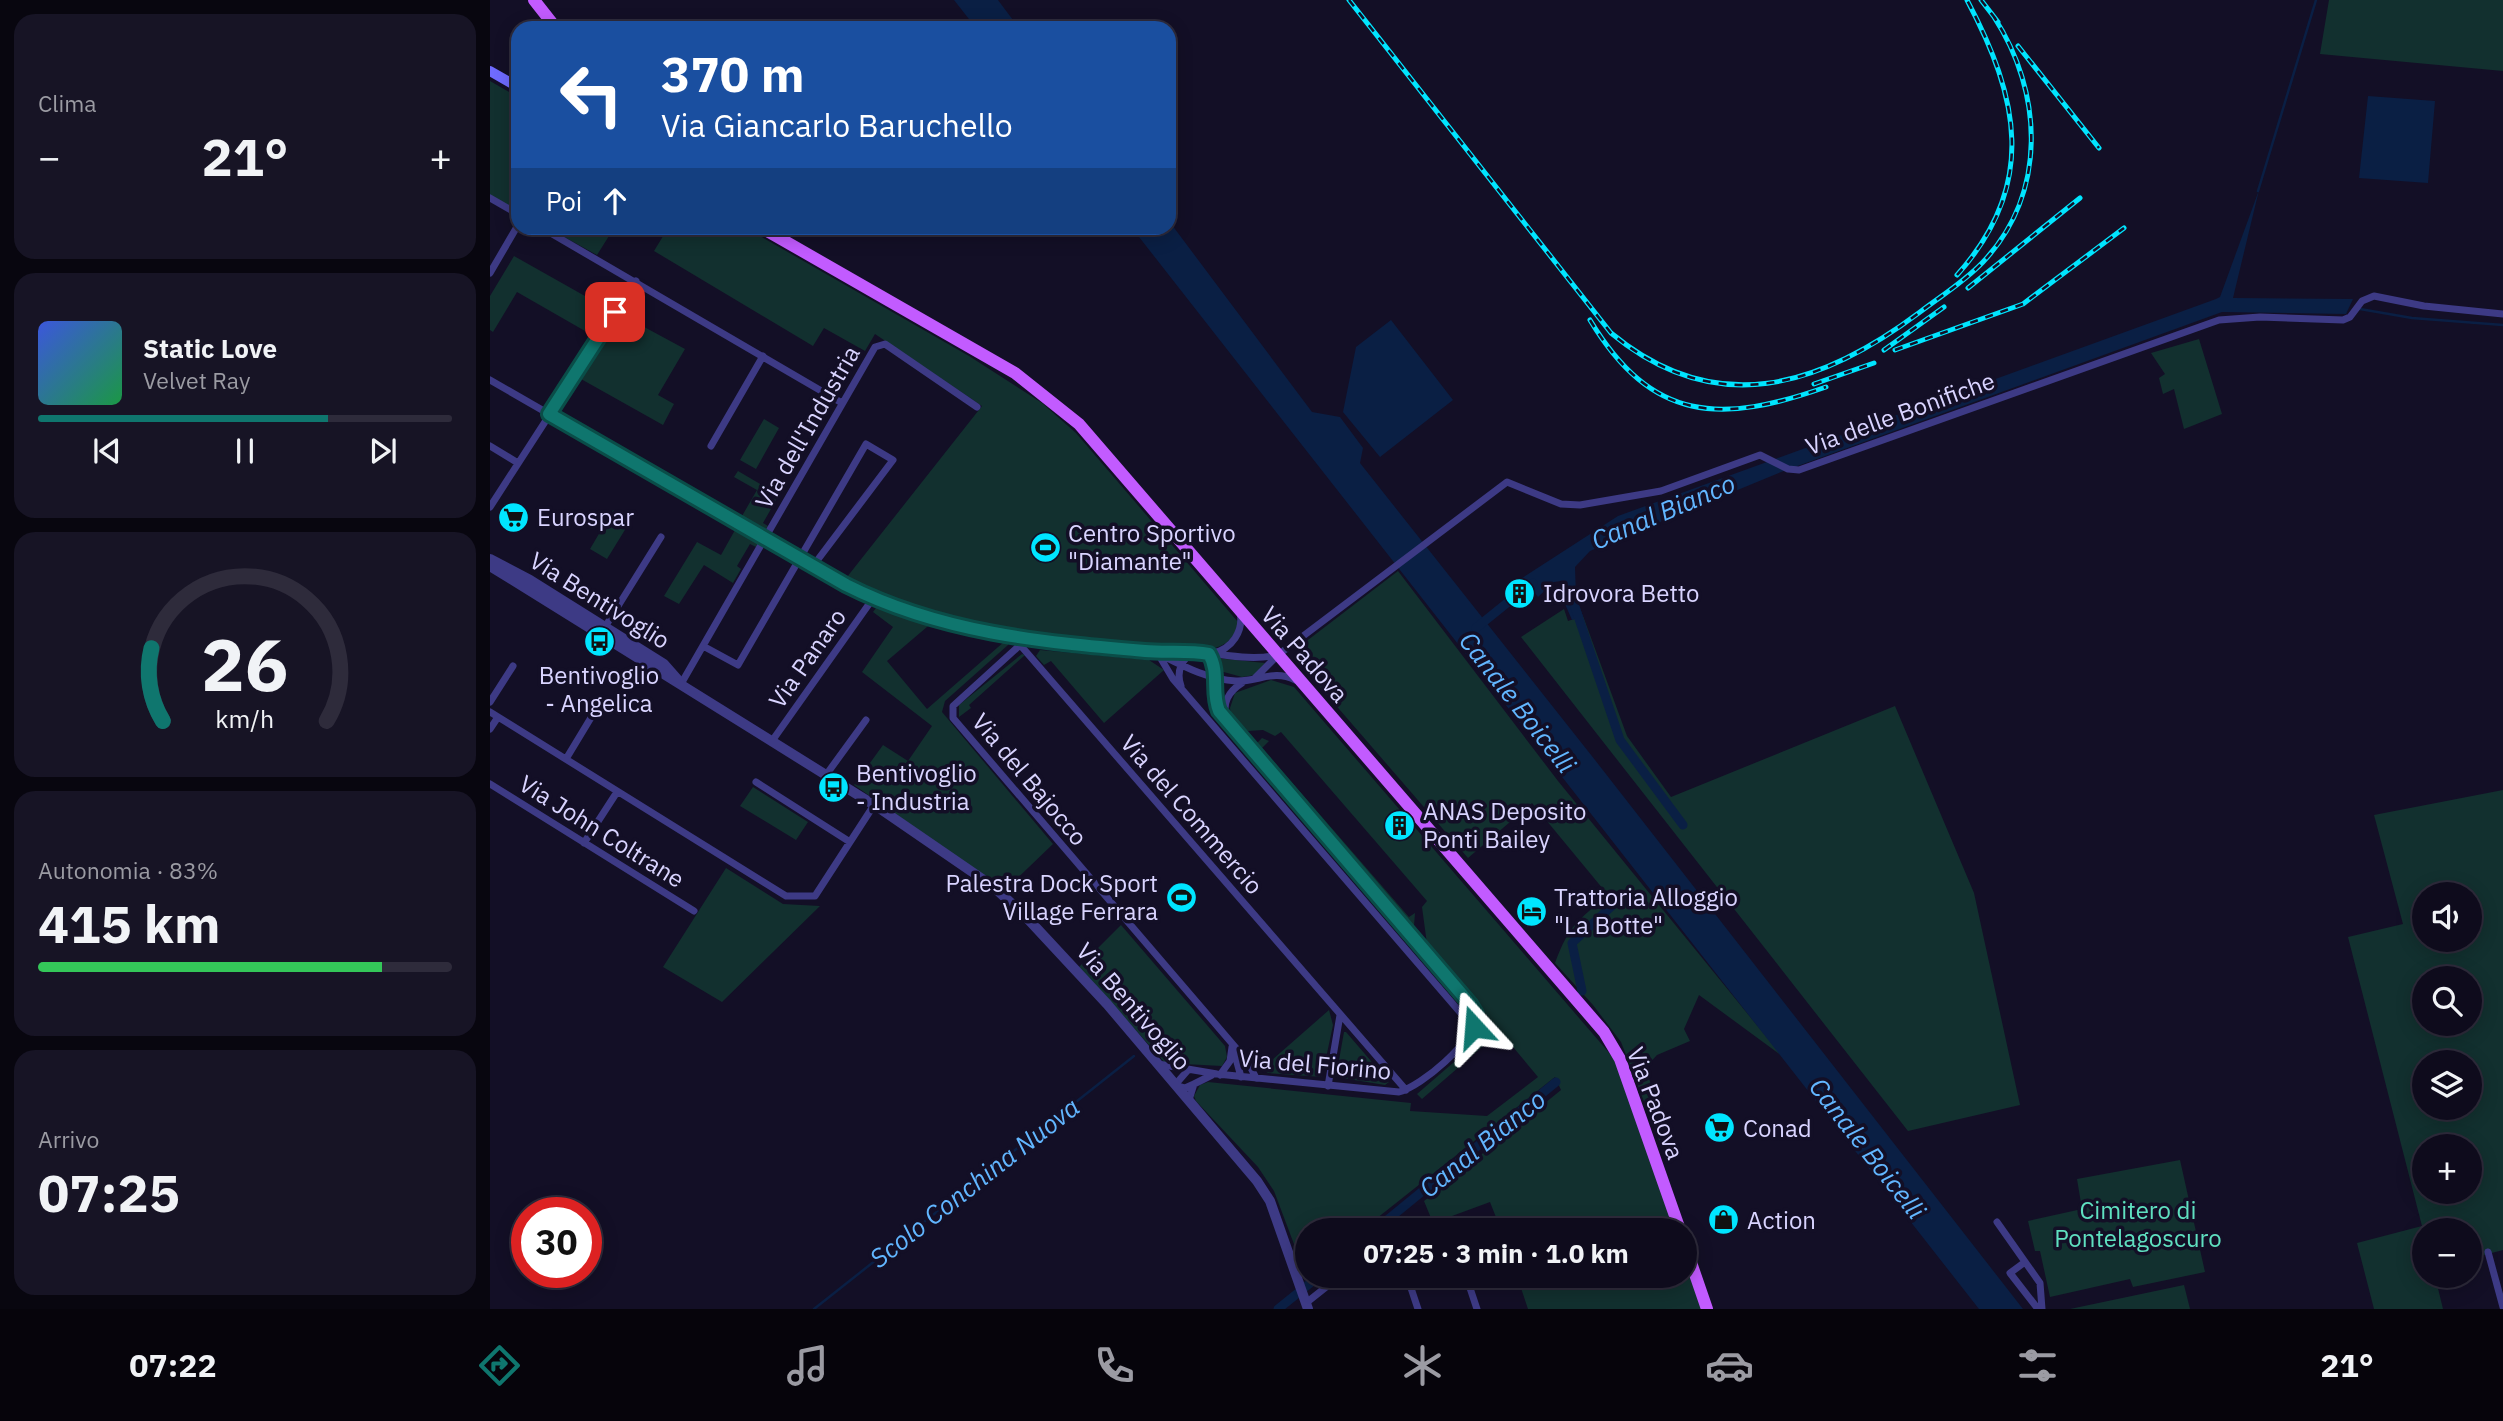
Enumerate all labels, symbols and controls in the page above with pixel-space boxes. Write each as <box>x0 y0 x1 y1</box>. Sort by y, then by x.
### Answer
text: 370 m <box>661 42 805 105</box>
icon: left <box>546 49 637 140</box>
text: Clima <box>38 88 97 118</box>
text: Via Giancarlo Baruchello <box>661 104 1013 146</box>
text: 21° <box>202 123 288 190</box>
text: − <box>38 132 61 181</box>
text: + <box>429 132 452 181</box>
icon: ahead <box>596 182 634 220</box>
text: Poi <box>546 184 582 218</box>
pin <box>585 282 645 342</box>
icon: arrive <box>596 293 634 331</box>
text: Static Love <box>143 331 277 365</box>
street label: Via dell'Industria <box>747 339 867 514</box>
street label: Via delle Bonifiche <box>1801 364 1999 462</box>
text: Velvet Ray <box>143 365 250 395</box>
icon: previous <box>88 432 126 470</box>
icon: pause <box>226 432 264 470</box>
icon: next <box>364 432 402 470</box>
water label: Canal Bianco <box>1586 465 1740 557</box>
supermarket icon: Eurospar <box>497 500 531 534</box>
place label: Eurospar <box>537 501 634 533</box>
place label: Centro Sportivo "Diamante" <box>1068 517 1236 577</box>
sports icon: Centro Sportivo "Diamante" <box>1028 530 1062 564</box>
street label: Via Bentivoglio <box>524 544 676 656</box>
building icon: Idrovora Betto <box>1503 576 1537 610</box>
place label: Idrovora Betto <box>1543 577 1699 609</box>
street label: Via Padova <box>1254 599 1356 709</box>
street label: Via Panaro <box>761 602 853 714</box>
text: 26 <box>201 616 289 711</box>
bus stop icon: Bentivoglio - Angelica <box>582 624 616 658</box>
water label: Canale Boicelli <box>1452 624 1584 780</box>
place label: Bentivoglio - Angelica <box>539 659 659 719</box>
text: km/h <box>216 701 274 734</box>
street label: Via del Bajocco <box>965 706 1095 852</box>
street label: Via del Commercio <box>1114 727 1270 901</box>
place label: Bentivoglio - Industria <box>856 757 977 817</box>
street label: Via John Coltrane <box>513 767 691 895</box>
bus stop icon: Bentivoglio - Industria <box>816 770 850 804</box>
place label: ANAS Deposito Ponti Bailey <box>1423 795 1586 855</box>
building icon: ANAS Deposito Ponti Bailey <box>1383 808 1417 842</box>
text: Autonomia · 83% <box>38 855 218 885</box>
place label: Palestra Dock Sport Village Ferrara <box>945 867 1158 927</box>
sports icon: Palestra Dock Sport Village Ferrara <box>1164 880 1198 914</box>
place label: Trattoria Alloggio "La Botte" <box>1554 881 1738 941</box>
map controls <box>2412 882 2482 1288</box>
button: sound <box>2412 882 2482 952</box>
text: 415 km <box>38 890 220 957</box>
hotel icon: Trattoria Alloggio "La Botte" <box>1514 894 1548 928</box>
street label: Via Bentivoglio <box>1070 935 1198 1077</box>
button: search <box>2412 966 2482 1036</box>
position arrow <box>1437 990 1511 1064</box>
street label: Via del Fiorino <box>1237 1041 1393 1087</box>
street label: Via Padova <box>1620 1042 1692 1164</box>
button: layers <box>2412 1050 2482 1120</box>
water label: Canale Boicelli <box>1802 1070 1934 1226</box>
water label: Canal Bianco <box>1412 1082 1552 1204</box>
water label: Scolo Conchina Nuova <box>862 1089 1086 1275</box>
supermarket icon: Conad <box>1703 1111 1737 1145</box>
place label: Conad <box>1743 1112 1812 1144</box>
text: Arrivo <box>38 1124 99 1154</box>
button: + <box>2412 1134 2482 1204</box>
text: 07:25 <box>38 1159 180 1226</box>
park label: Cimitero di Pontelagoscuro <box>2054 1194 2222 1254</box>
speed limit sign: 30 <box>511 1197 602 1288</box>
shop icon: Action <box>1707 1203 1741 1237</box>
place label: Action <box>1747 1204 1816 1236</box>
button: − <box>2412 1218 2482 1288</box>
text: 07:25 · 3 min · 1.0 km <box>1363 1236 1629 1270</box>
icon: directions <box>475 1341 524 1390</box>
icon: music <box>783 1341 832 1390</box>
icon: phone <box>1090 1341 1139 1390</box>
icon: climate <box>1398 1341 1447 1390</box>
icon: car <box>1705 1341 1754 1390</box>
icon: filters <box>2013 1341 2062 1390</box>
text: 07:22 <box>129 1344 217 1386</box>
text: 21° <box>2320 1344 2374 1386</box>

